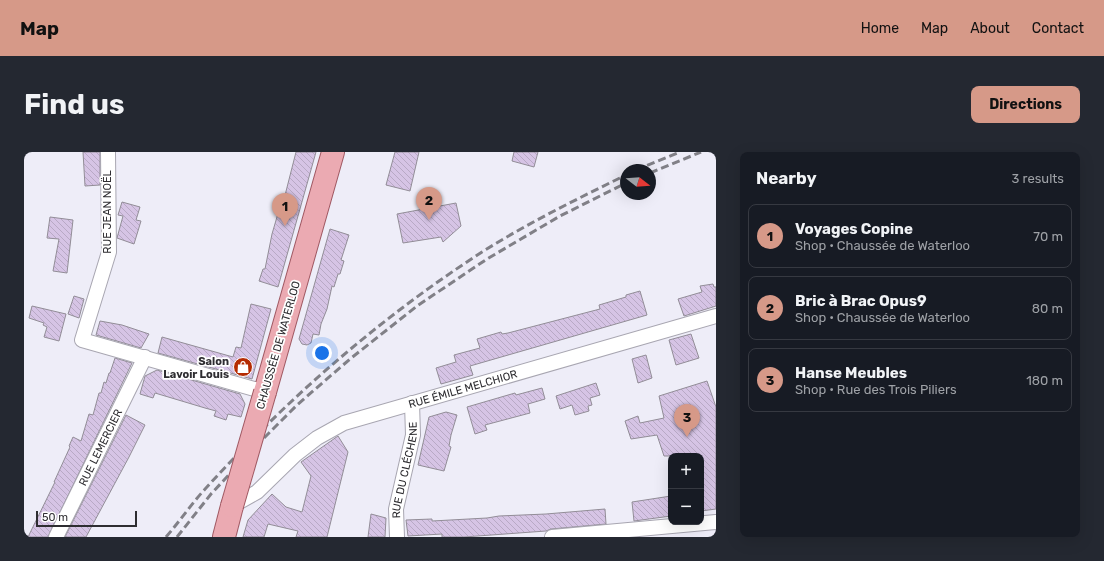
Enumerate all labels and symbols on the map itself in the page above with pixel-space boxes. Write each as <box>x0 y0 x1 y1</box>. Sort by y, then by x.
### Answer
north arrow <box>620 164 656 200</box>
street label: RUE JEAN NOËL <box>101 170 114 254</box>
pin: 2 <box>416 187 442 220</box>
pin: 1 <box>272 193 298 226</box>
street label: CHAUSSÉE DE WATERLOO <box>254 279 303 411</box>
your location <box>312 343 332 363</box>
place label: Salon Lavoir Louis <box>163 355 229 381</box>
shop icon: Salon Lavoir Louis <box>232 356 254 378</box>
street label: RUE ÉMILE MELCHIOR <box>407 367 519 411</box>
pin: 3 <box>674 404 700 437</box>
street label: RUE LEMERCIER <box>76 407 125 488</box>
street label: RUE DU CLÉCHENE <box>390 421 420 519</box>
scale bar <box>36 509 137 528</box>

